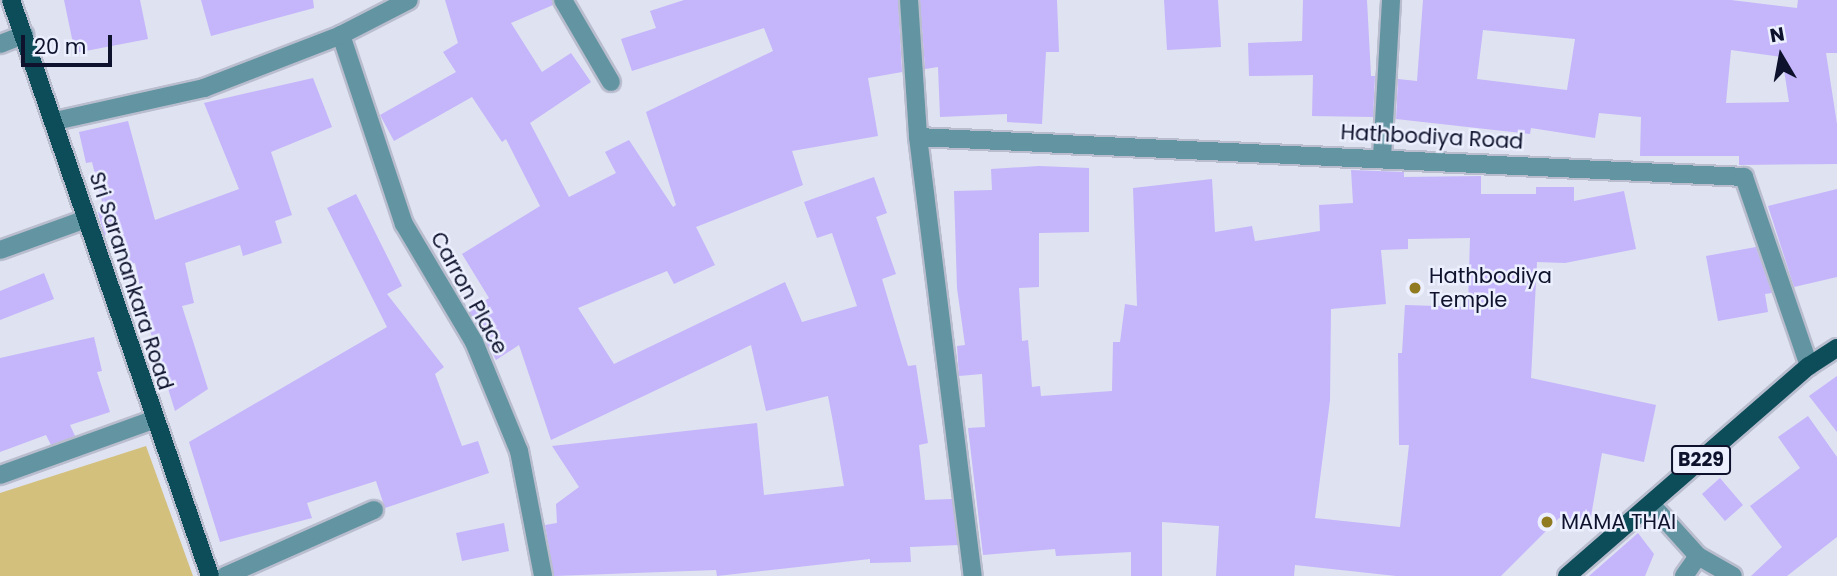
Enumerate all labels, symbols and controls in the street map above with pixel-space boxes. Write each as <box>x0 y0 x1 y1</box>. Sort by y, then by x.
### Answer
text: N <box>1768 20 1787 49</box>
scale bar <box>24 21 116 65</box>
north arrow <box>1746 21 1816 91</box>
text: 20 m <box>34 32 87 61</box>
street label: Hathbodiya Road <box>1340 120 1524 154</box>
street label: Sri Saranankara Road <box>84 169 178 393</box>
street label: Carron Place <box>425 227 513 359</box>
place label: Hathbodiya Temple <box>1429 263 1552 313</box>
marker: Hathbodiya Temple <box>1407 280 1423 296</box>
road number: B229 <box>1670 444 1732 475</box>
place label: MAMA THAI <box>1561 509 1676 535</box>
marker: MAMA THAI <box>1539 514 1555 530</box>

